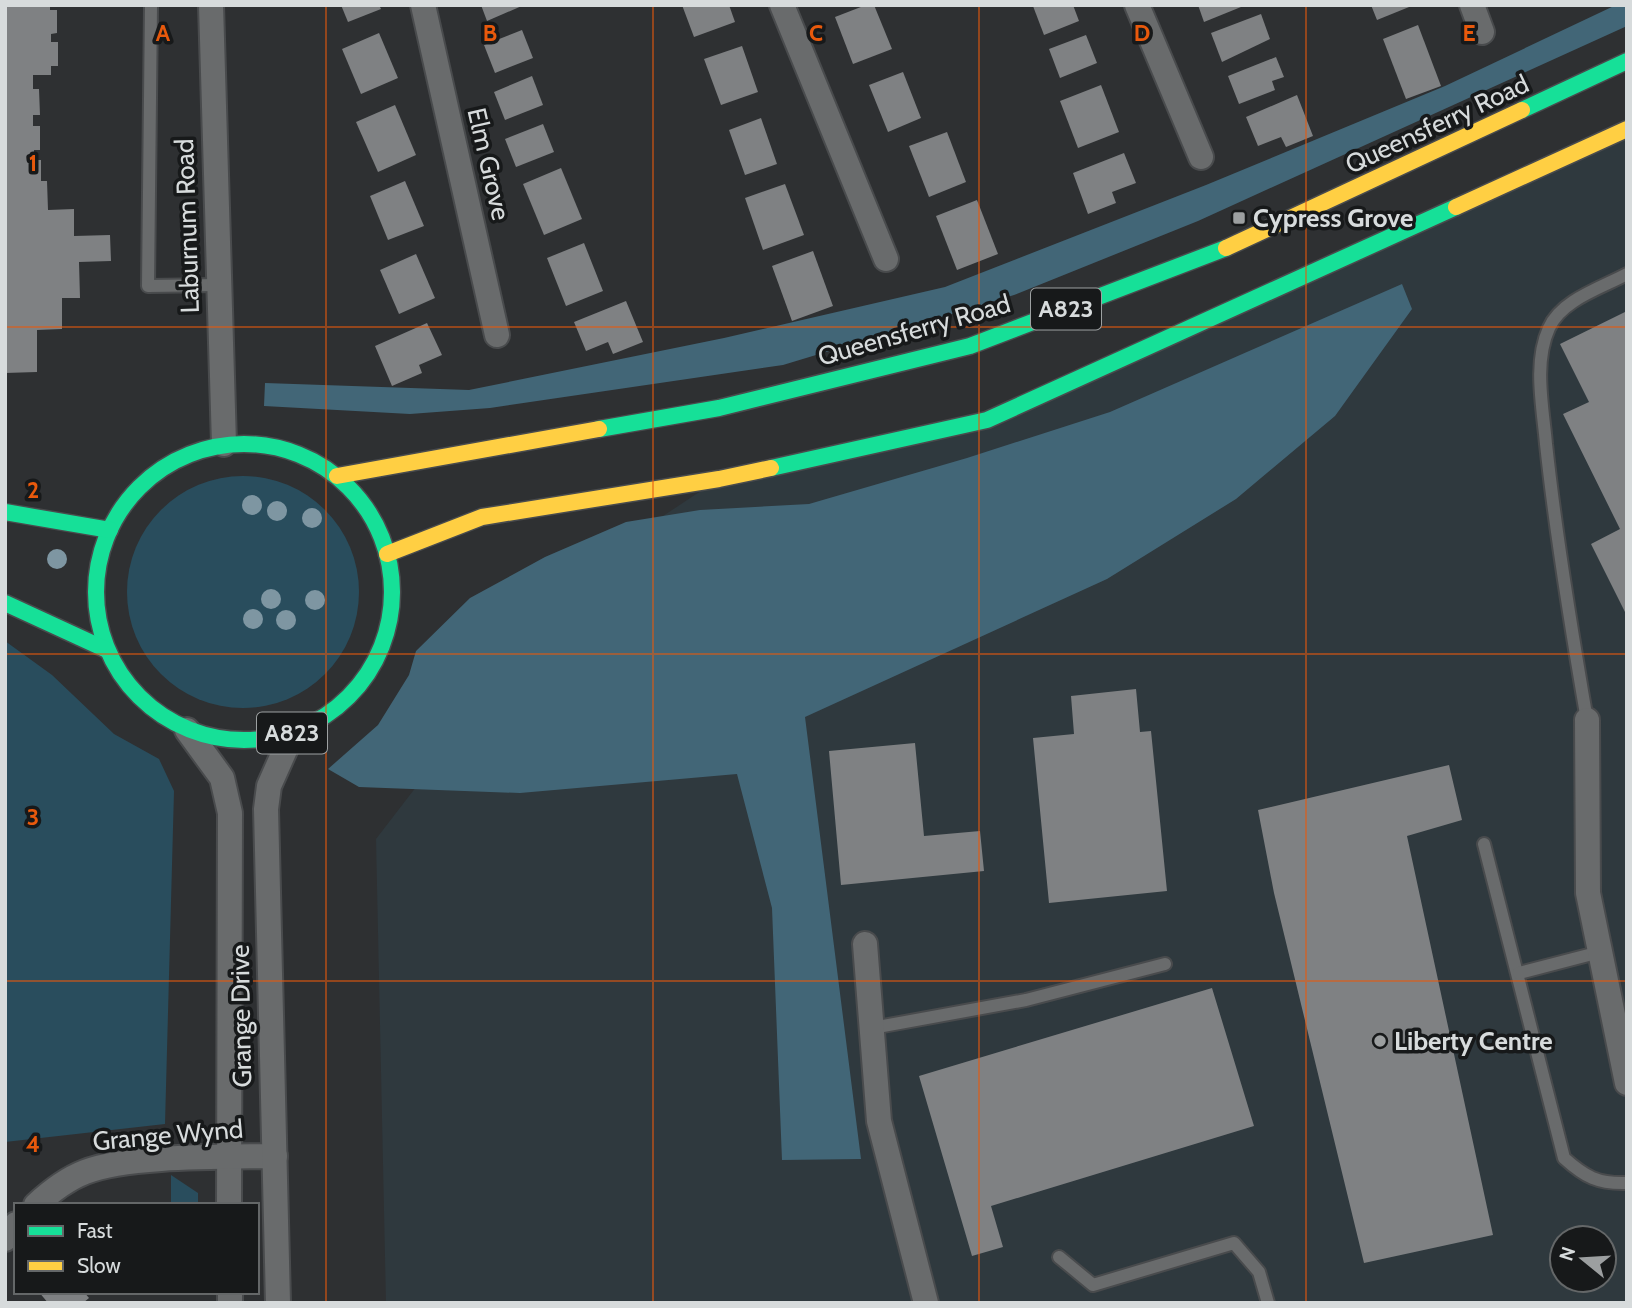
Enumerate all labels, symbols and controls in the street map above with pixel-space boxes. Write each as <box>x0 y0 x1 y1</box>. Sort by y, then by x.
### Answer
text: A <box>156 19 171 47</box>
text: B <box>483 19 497 47</box>
text: C <box>809 19 823 47</box>
text: D <box>1134 19 1150 47</box>
text: E <box>1462 19 1476 47</box>
street label: Queensferry Road <box>1340 67 1534 181</box>
street label: Elm Grove <box>461 105 517 223</box>
street label: Laburnum Road <box>168 138 206 314</box>
text: 1 <box>29 149 37 177</box>
place label: Cypress Grove <box>1253 202 1413 234</box>
marker: Cypress Grove <box>1231 210 1247 226</box>
street label: Queensferry Road <box>814 287 1014 373</box>
road number: A823 <box>1031 288 1101 330</box>
text: 2 <box>27 476 39 504</box>
road number: A823 <box>257 712 327 754</box>
text: 3 <box>27 803 39 831</box>
street label: Grange Drive <box>224 944 258 1088</box>
place label: Liberty Centre <box>1394 1025 1553 1057</box>
marker: Liberty Centre <box>1372 1033 1388 1049</box>
street label: Grange Wynd <box>91 1112 245 1158</box>
text: 4 <box>26 1130 40 1158</box>
legend <box>14 1203 259 1294</box>
text: Fast <box>77 1218 113 1243</box>
north arrow <box>1548 1224 1618 1294</box>
text: N <box>1554 1244 1580 1264</box>
text: Slow <box>77 1253 121 1278</box>

